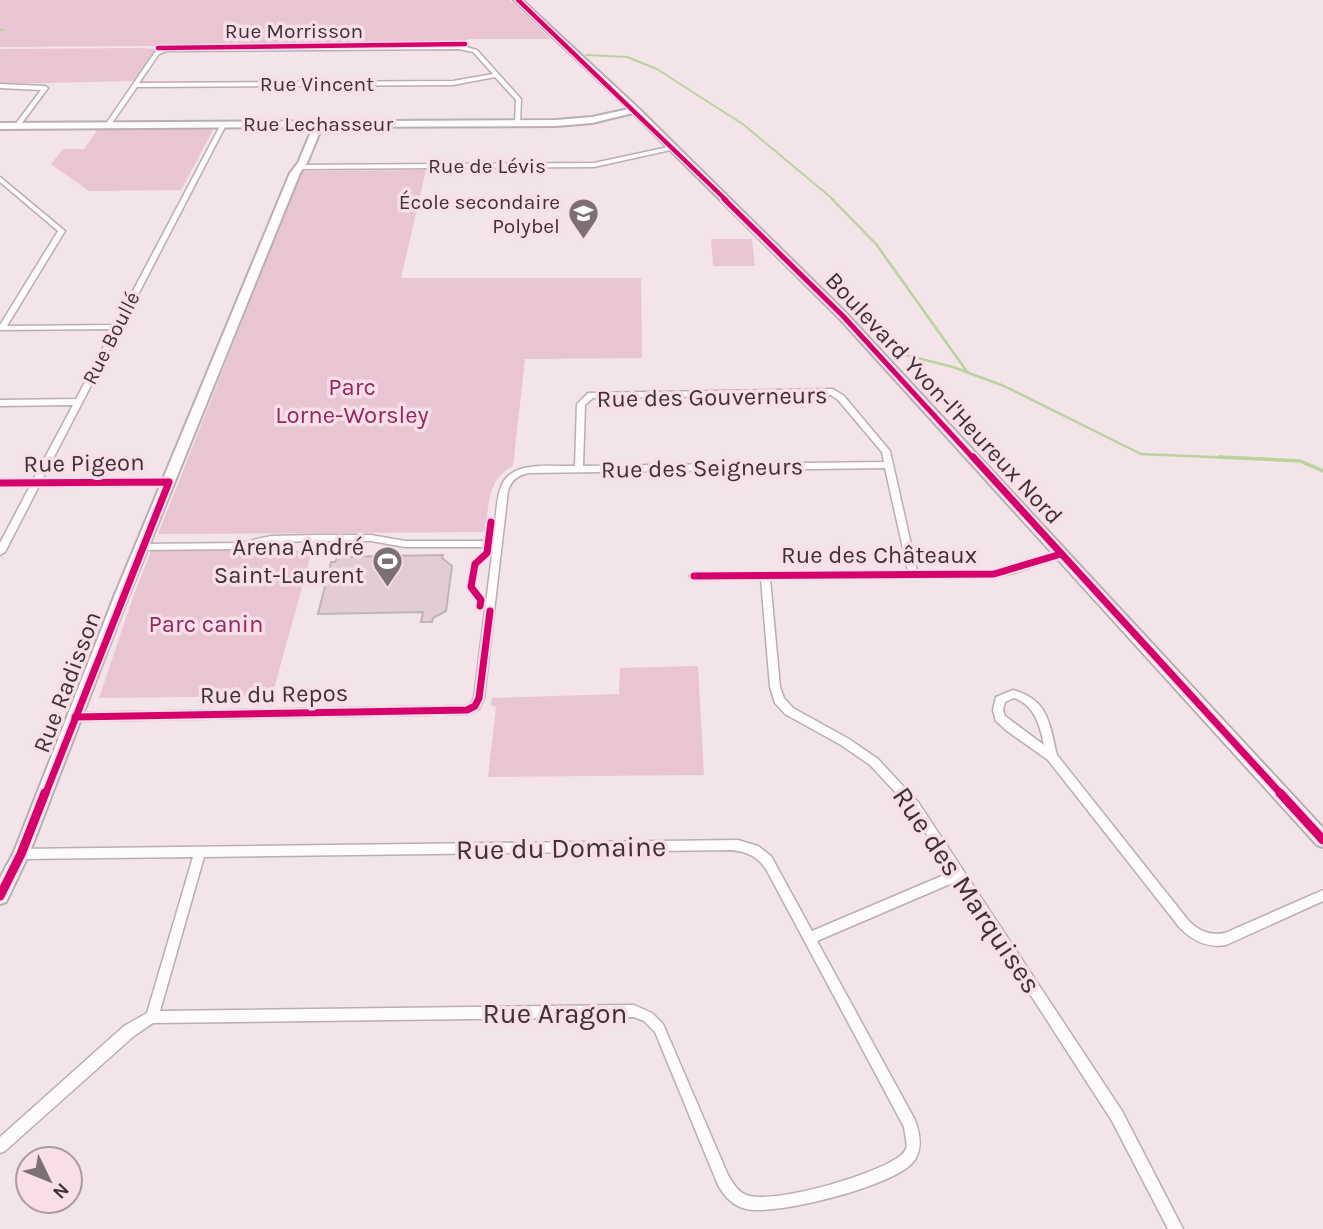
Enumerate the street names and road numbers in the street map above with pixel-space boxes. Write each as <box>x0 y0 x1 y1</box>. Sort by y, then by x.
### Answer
street label: Rue Morrisson <box>225 19 363 43</box>
street label: Rue Vincent <box>260 72 374 96</box>
street label: Rue Lechasseur <box>243 112 393 136</box>
street label: Rue de Lévis <box>428 154 546 178</box>
street label: Boulevard Yvon-l'Heureux Nord <box>820 266 1068 530</box>
street label: Rue Boullé <box>77 287 145 389</box>
street label: Rue des Gouverneurs <box>596 381 828 413</box>
street label: Rue Pigeon <box>23 448 145 478</box>
street label: Rue des Seigneurs <box>601 452 803 484</box>
street label: Rue des Châteaux <box>781 541 977 569</box>
street label: Rue Radisson <box>27 607 107 757</box>
street label: Rue du Repos <box>200 679 348 709</box>
street label: Rue des Marquises <box>886 780 1048 1000</box>
street label: Rue du Domaine <box>456 830 666 866</box>
street label: Rue Aragon <box>483 997 627 1030</box>

